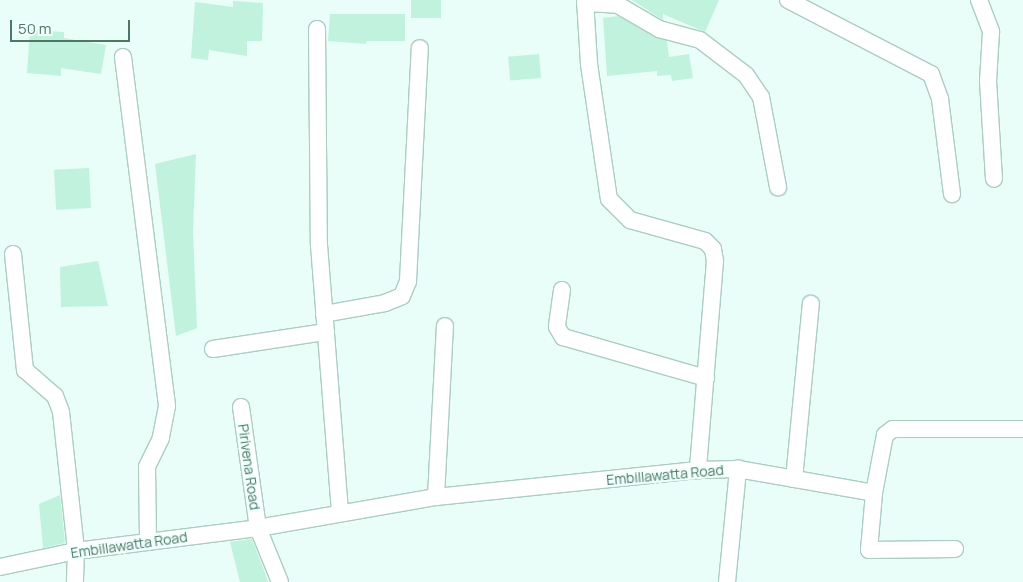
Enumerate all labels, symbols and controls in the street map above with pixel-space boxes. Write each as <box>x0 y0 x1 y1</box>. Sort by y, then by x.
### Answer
scale bar <box>12 10 132 42</box>
text: 50 m <box>18 18 52 39</box>
street label: Pirivena Road <box>235 423 263 511</box>
street label: Embillawatta Road <box>606 462 724 488</box>
street label: Embillawatta Road <box>70 528 188 562</box>

